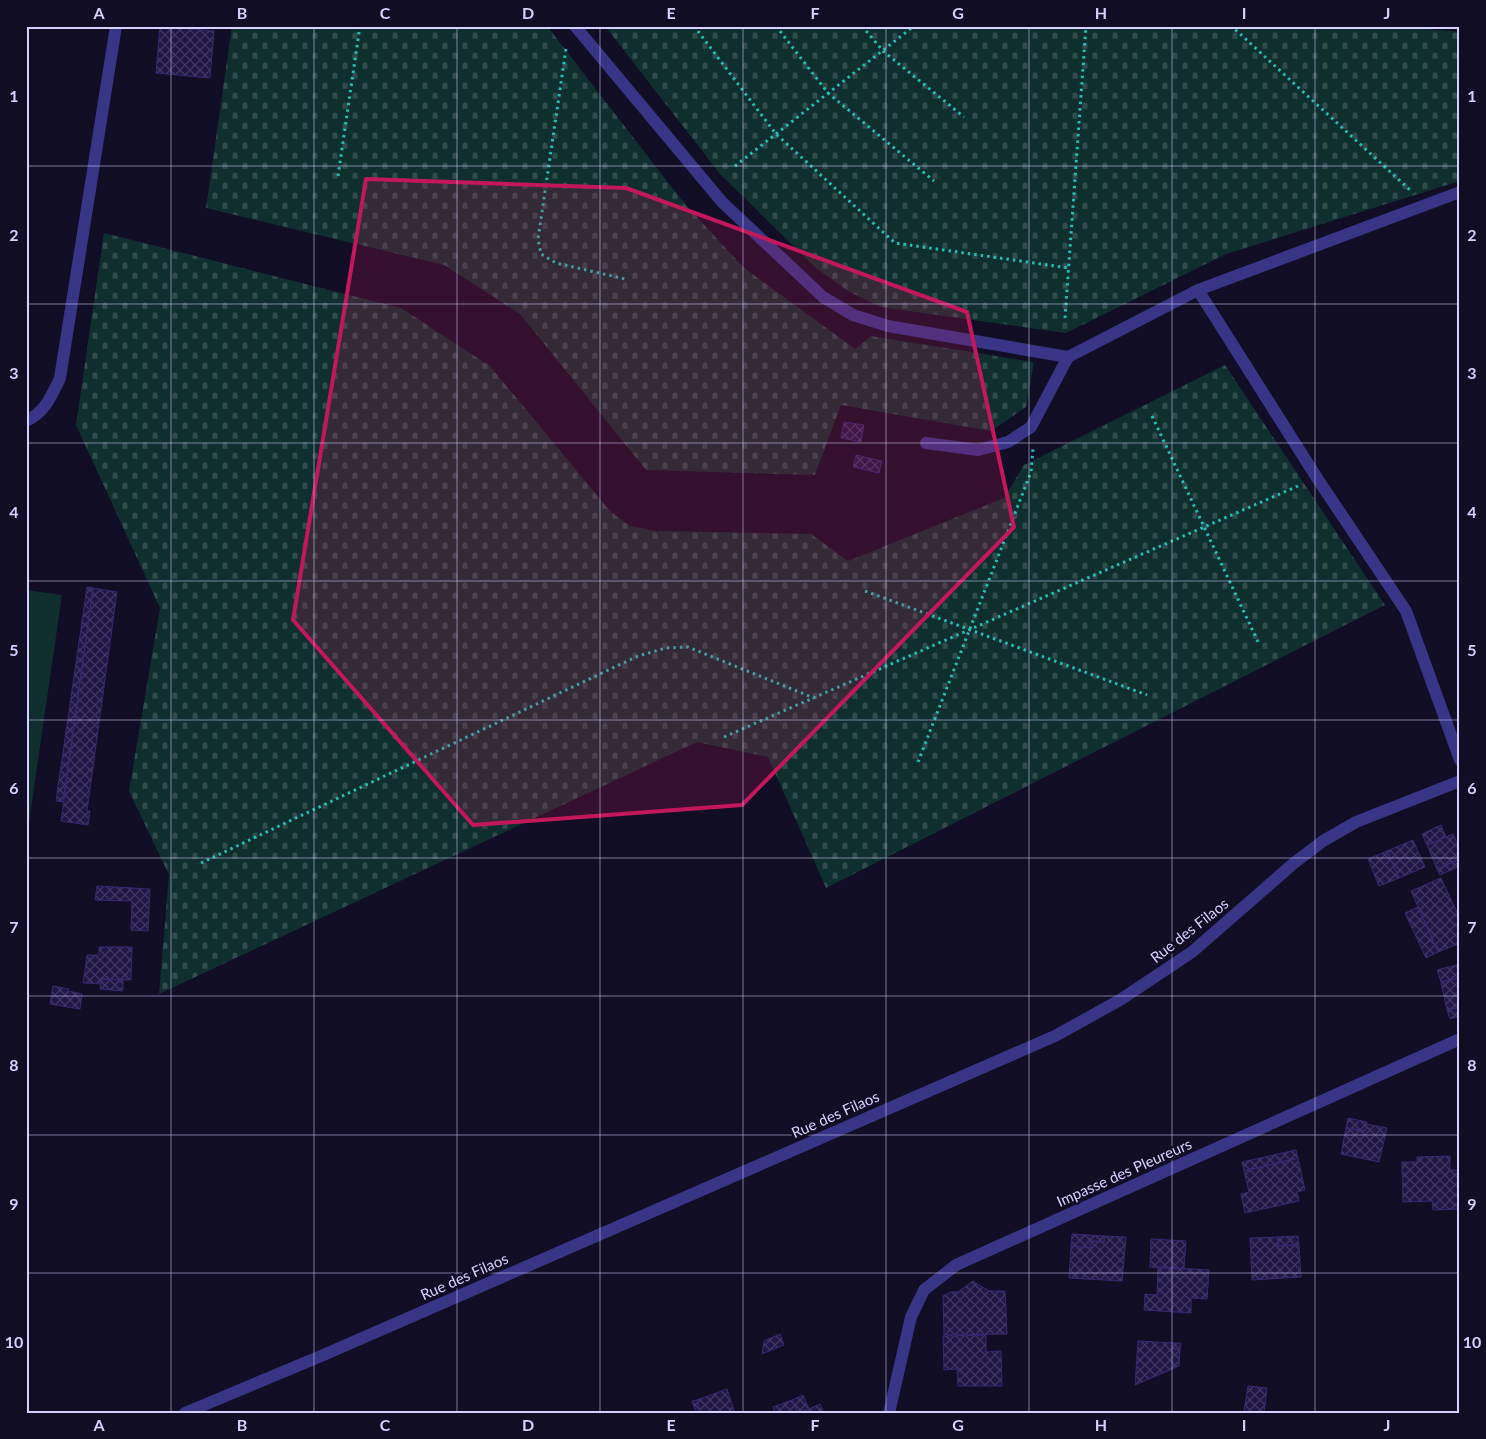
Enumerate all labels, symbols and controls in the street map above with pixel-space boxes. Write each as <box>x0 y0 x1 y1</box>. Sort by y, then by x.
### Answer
text: A <box>92 3 105 22</box>
text: B <box>237 3 247 22</box>
text: C <box>380 3 391 22</box>
text: D <box>522 3 534 22</box>
text: E <box>666 3 676 22</box>
text: F <box>810 3 820 22</box>
text: G <box>952 3 964 22</box>
text: H <box>1095 3 1107 22</box>
text: I <box>1242 3 1246 22</box>
text: J <box>1384 3 1390 22</box>
text: 1 <box>9 86 19 105</box>
text: 1 <box>1467 86 1477 105</box>
text: 2 <box>9 225 19 244</box>
text: 2 <box>1467 225 1477 244</box>
text: 3 <box>9 363 19 382</box>
text: 3 <box>1467 363 1477 382</box>
text: 4 <box>9 502 19 521</box>
text: 4 <box>1467 502 1477 521</box>
text: 5 <box>9 640 19 659</box>
text: 5 <box>1467 640 1477 659</box>
text: 6 <box>9 778 19 797</box>
text: 6 <box>1467 778 1477 797</box>
street label: Rue des Filaos <box>1146 894 1232 966</box>
text: 7 <box>9 917 19 936</box>
text: 7 <box>1467 917 1477 936</box>
text: 8 <box>9 1055 19 1074</box>
text: 8 <box>1467 1055 1477 1074</box>
street label: Rue des Filaos <box>788 1087 882 1141</box>
street label: Impasse des Pleureurs <box>1054 1134 1194 1210</box>
text: 9 <box>9 1194 19 1213</box>
text: 9 <box>1467 1194 1477 1213</box>
street label: Rue des Filaos <box>417 1249 511 1303</box>
text: 10 <box>5 1332 23 1351</box>
text: 10 <box>1463 1332 1481 1351</box>
text: A <box>92 1415 105 1434</box>
text: B <box>237 1415 247 1434</box>
text: C <box>380 1415 391 1434</box>
text: D <box>522 1415 534 1434</box>
text: E <box>666 1415 676 1434</box>
text: F <box>810 1415 820 1434</box>
text: G <box>952 1415 964 1434</box>
text: H <box>1095 1415 1107 1434</box>
text: I <box>1242 1415 1246 1434</box>
text: J <box>1384 1415 1390 1434</box>

